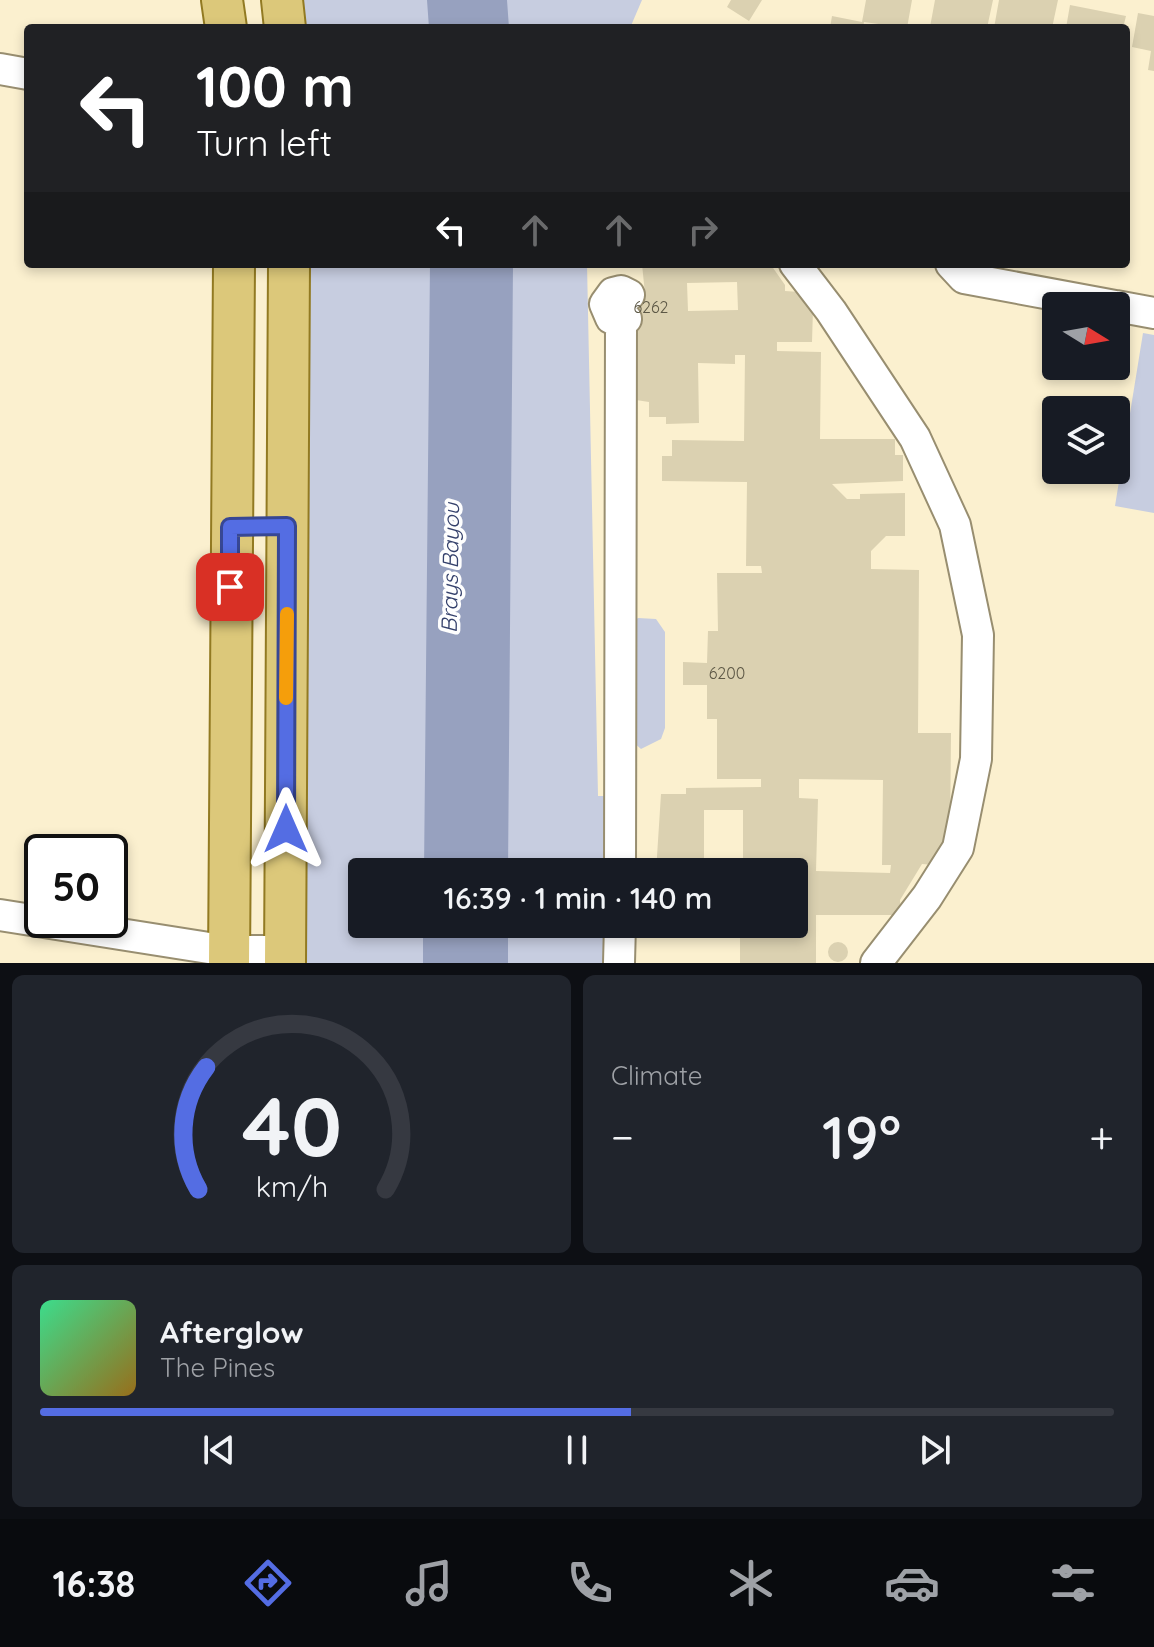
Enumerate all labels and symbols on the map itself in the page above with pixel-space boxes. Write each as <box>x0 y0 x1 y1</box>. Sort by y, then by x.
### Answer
north arrow <box>1042 292 1130 380</box>
house number: 6262 <box>634 297 669 317</box>
water label: Brays Bayou <box>435 501 465 633</box>
pin <box>196 553 264 621</box>
house number: 6200 <box>709 663 745 683</box>
position arrow <box>244 787 328 871</box>
speed limit sign: 50 <box>24 834 128 938</box>

